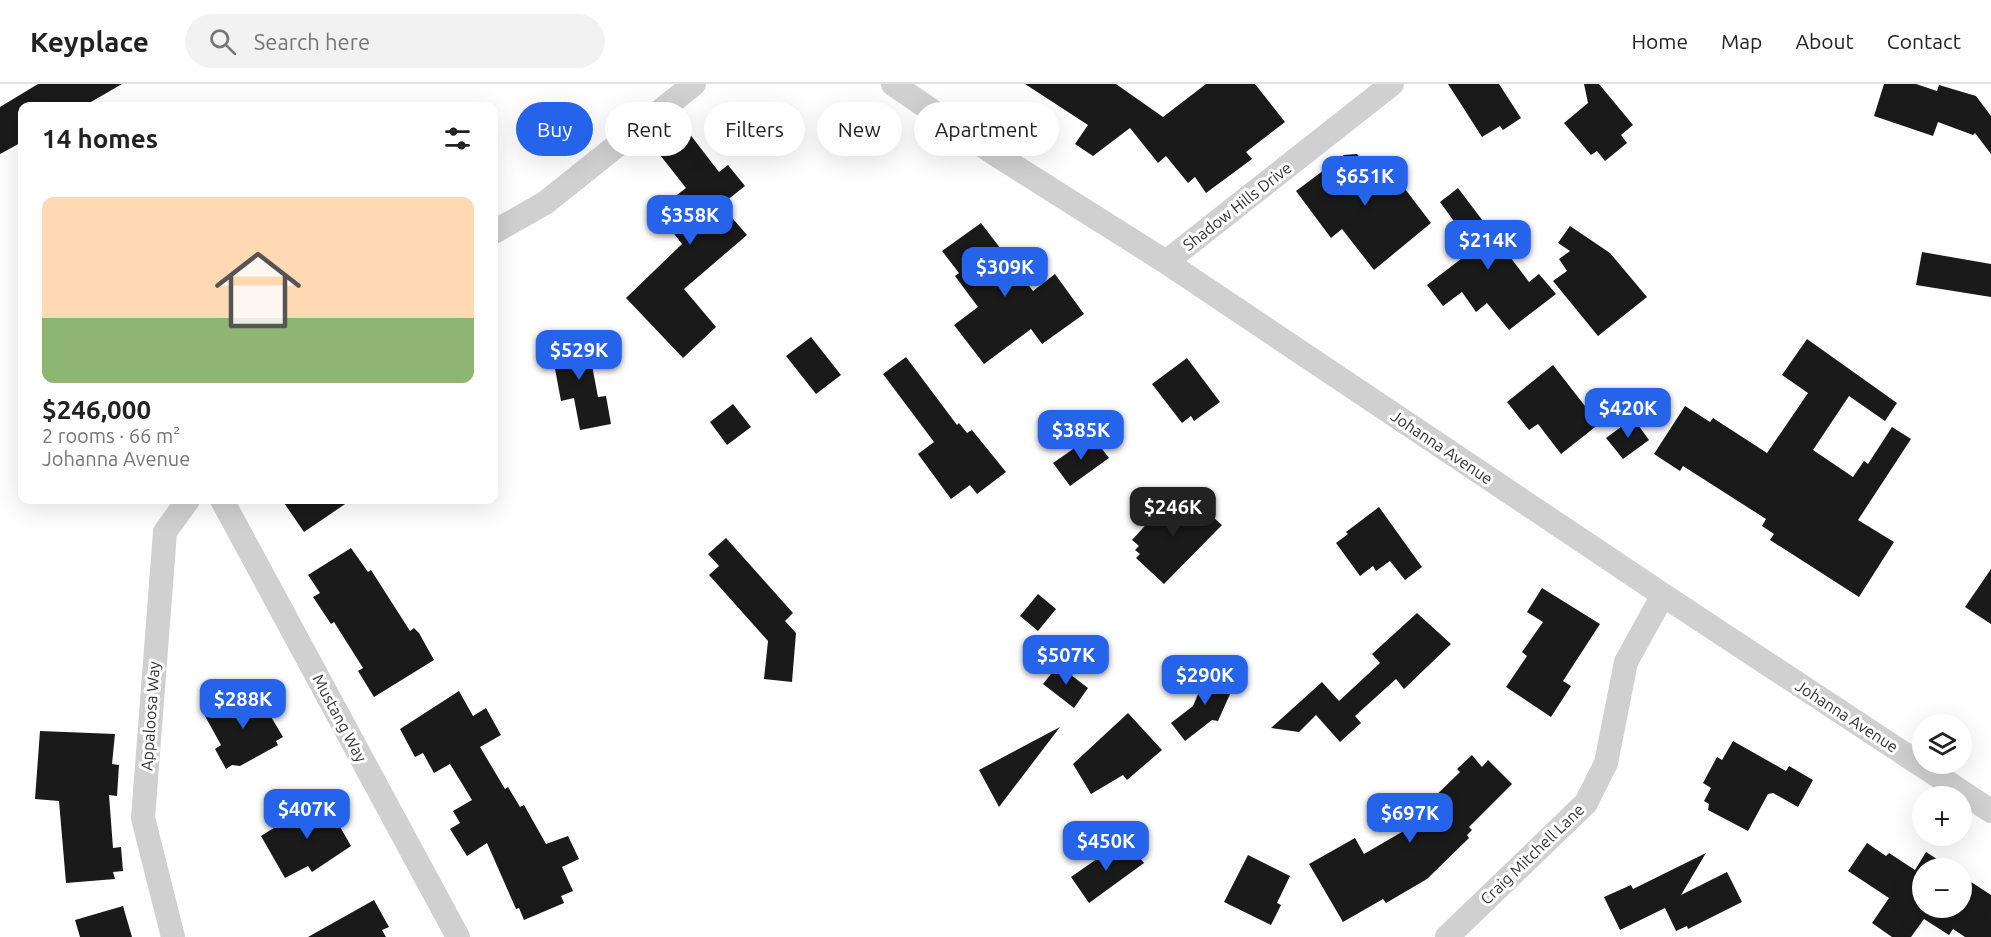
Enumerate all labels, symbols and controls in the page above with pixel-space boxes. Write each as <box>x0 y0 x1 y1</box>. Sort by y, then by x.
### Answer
search box <box>185 14 605 68</box>
icon: search <box>206 25 239 58</box>
text: Keyplace <box>30 26 149 57</box>
text: Search here <box>254 29 370 54</box>
text: Home <box>1631 29 1688 53</box>
text: Map <box>1721 29 1762 53</box>
text: About <box>1795 29 1854 53</box>
text: Contact <box>1887 29 1961 53</box>
chip: Buy <box>516 102 593 156</box>
chip: Rent <box>605 102 692 156</box>
chip: Filters <box>704 102 805 156</box>
chip: New <box>817 102 902 156</box>
chip: Apartment <box>914 102 1059 156</box>
icon: filters <box>441 122 474 155</box>
text: 14 homes <box>42 124 158 153</box>
pin: $651K <box>1323 156 1407 207</box>
street label: Shadow Hills Drive <box>1179 158 1295 254</box>
text: $651K <box>1336 164 1394 187</box>
pin: $358K <box>648 195 732 246</box>
text: $358K <box>661 203 719 226</box>
pin: $214K <box>1446 220 1530 271</box>
text: $214K <box>1459 228 1517 251</box>
icon: home <box>204 236 312 344</box>
pin: $309K <box>963 247 1047 298</box>
text: $309K <box>976 255 1034 278</box>
pin: $529K <box>537 330 621 381</box>
text: $529K <box>550 338 608 361</box>
pin: $420K <box>1586 388 1670 439</box>
text: $246,000 <box>42 395 151 424</box>
text: $420K <box>1599 396 1657 419</box>
street label: Johanna Avenue <box>1388 406 1496 488</box>
pin: $385K <box>1039 410 1123 461</box>
text: $385K <box>1052 418 1110 441</box>
text: 2 rooms · 66 m² <box>42 424 180 447</box>
text: Johanna Avenue <box>42 447 190 470</box>
pin: $246K <box>1131 487 1215 538</box>
text: $246K <box>1144 495 1202 518</box>
pin: $507K <box>1024 635 1108 686</box>
text: $507K <box>1037 643 1095 666</box>
pin: $290K <box>1163 655 1247 706</box>
street label: Appaloosa Way <box>137 660 163 771</box>
text: $290K <box>1176 663 1234 686</box>
street label: Mustang Way <box>309 671 371 765</box>
street label: Johanna Avenue <box>1792 676 1902 756</box>
pin: $288K <box>201 679 285 730</box>
text: $288K <box>214 687 272 710</box>
map controls <box>1912 714 1972 918</box>
button: layers <box>1912 714 1972 774</box>
button: + <box>1912 786 1972 846</box>
pin: $407K <box>265 789 349 840</box>
pin: $697K <box>1368 793 1452 844</box>
text: $407K <box>278 797 336 820</box>
street label: Craig Mitchell Lane <box>1477 800 1587 908</box>
text: $697K <box>1381 801 1439 824</box>
pin: $450K <box>1064 821 1148 872</box>
text: $450K <box>1077 829 1135 852</box>
button: − <box>1912 858 1972 918</box>

